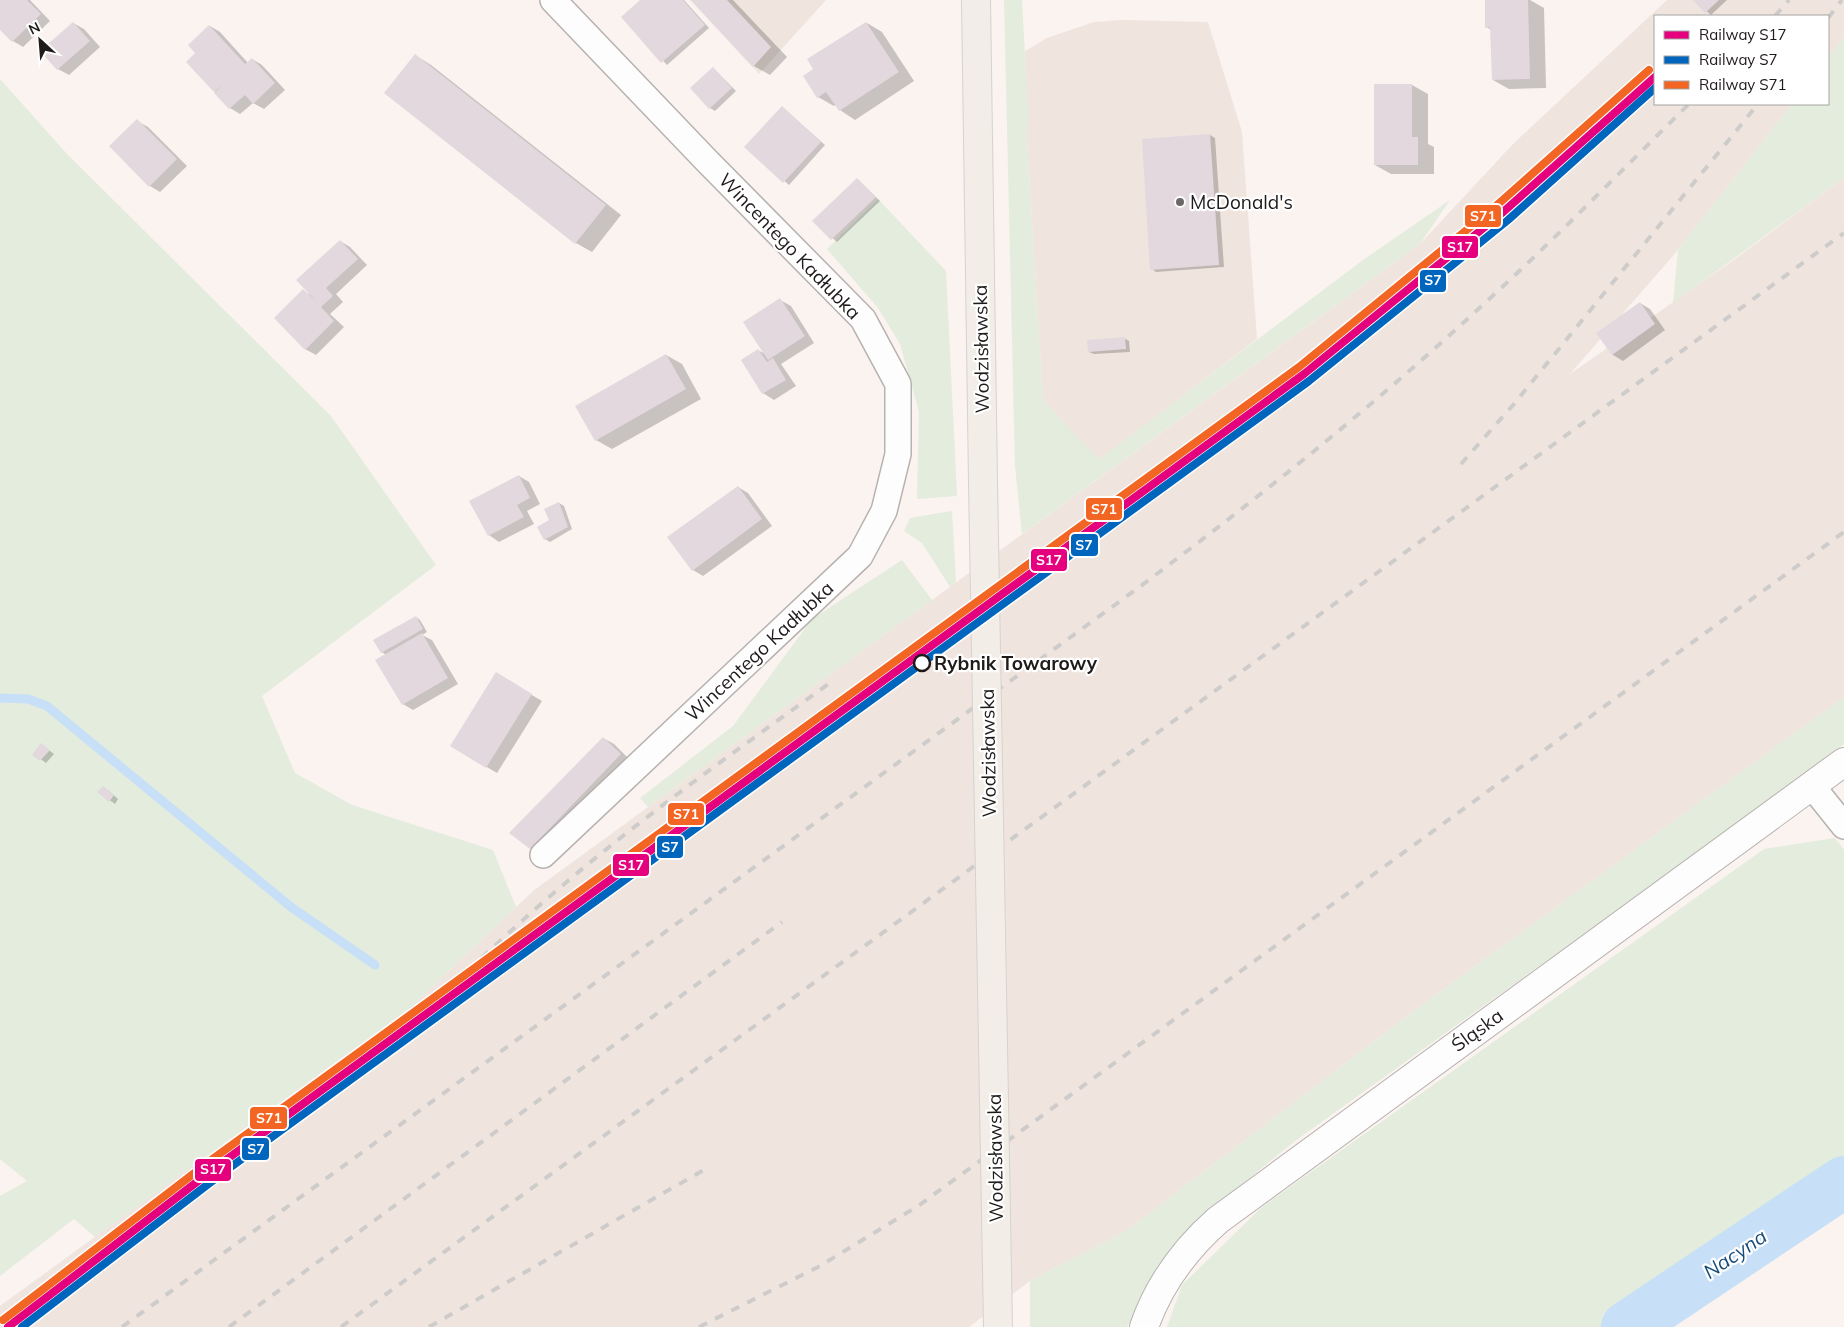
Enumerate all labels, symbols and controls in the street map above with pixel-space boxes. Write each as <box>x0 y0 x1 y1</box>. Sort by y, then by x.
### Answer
north arrow <box>15 15 65 65</box>
legend <box>1654 15 1829 105</box>
text: N <box>26 18 43 39</box>
text: Railway S17 <box>1699 25 1787 44</box>
text: Railway S7 <box>1699 50 1778 69</box>
text: Railway S71 <box>1699 75 1787 94</box>
street label: Wincentego Kadłubka <box>714 168 866 324</box>
place label: McDonald's <box>1190 190 1293 214</box>
marker: McDonald's <box>1174 196 1186 208</box>
line badge: S71 <box>1464 204 1502 228</box>
text: S71 <box>1470 207 1496 225</box>
line badge: S17 <box>1441 235 1479 259</box>
text: S17 <box>1447 238 1473 256</box>
line badge: S7 <box>1419 269 1447 293</box>
text: S7 <box>1424 271 1442 289</box>
street label: Wodzisławska <box>968 284 994 414</box>
line badge: S71 <box>1085 497 1123 521</box>
text: S71 <box>1091 500 1117 518</box>
line badge: S7 <box>1070 533 1099 557</box>
text: S7 <box>1075 536 1093 554</box>
line badge: S17 <box>1030 548 1068 572</box>
text: S17 <box>1036 551 1062 569</box>
street label: Wincentego Kadłubka <box>680 576 838 726</box>
place label: Rybnik Towarowy <box>934 651 1098 675</box>
marker: Rybnik Towarowy <box>913 654 931 672</box>
street label: Wodzisławska <box>975 688 1001 818</box>
line badge: S71 <box>667 802 705 826</box>
text: S71 <box>673 805 699 823</box>
line badge: S7 <box>656 835 684 859</box>
text: S7 <box>661 838 679 856</box>
line badge: S17 <box>612 853 650 877</box>
text: S17 <box>618 856 644 874</box>
street label: Śląska <box>1446 1003 1508 1057</box>
street label: Wodzisławska <box>982 1093 1008 1223</box>
line badge: S71 <box>249 1106 288 1130</box>
text: S71 <box>256 1109 282 1127</box>
line badge: S7 <box>241 1137 270 1161</box>
text: S7 <box>247 1140 265 1158</box>
line badge: S17 <box>194 1158 232 1182</box>
text: S17 <box>200 1160 226 1178</box>
water label: Nacyna <box>1698 1223 1771 1284</box>

